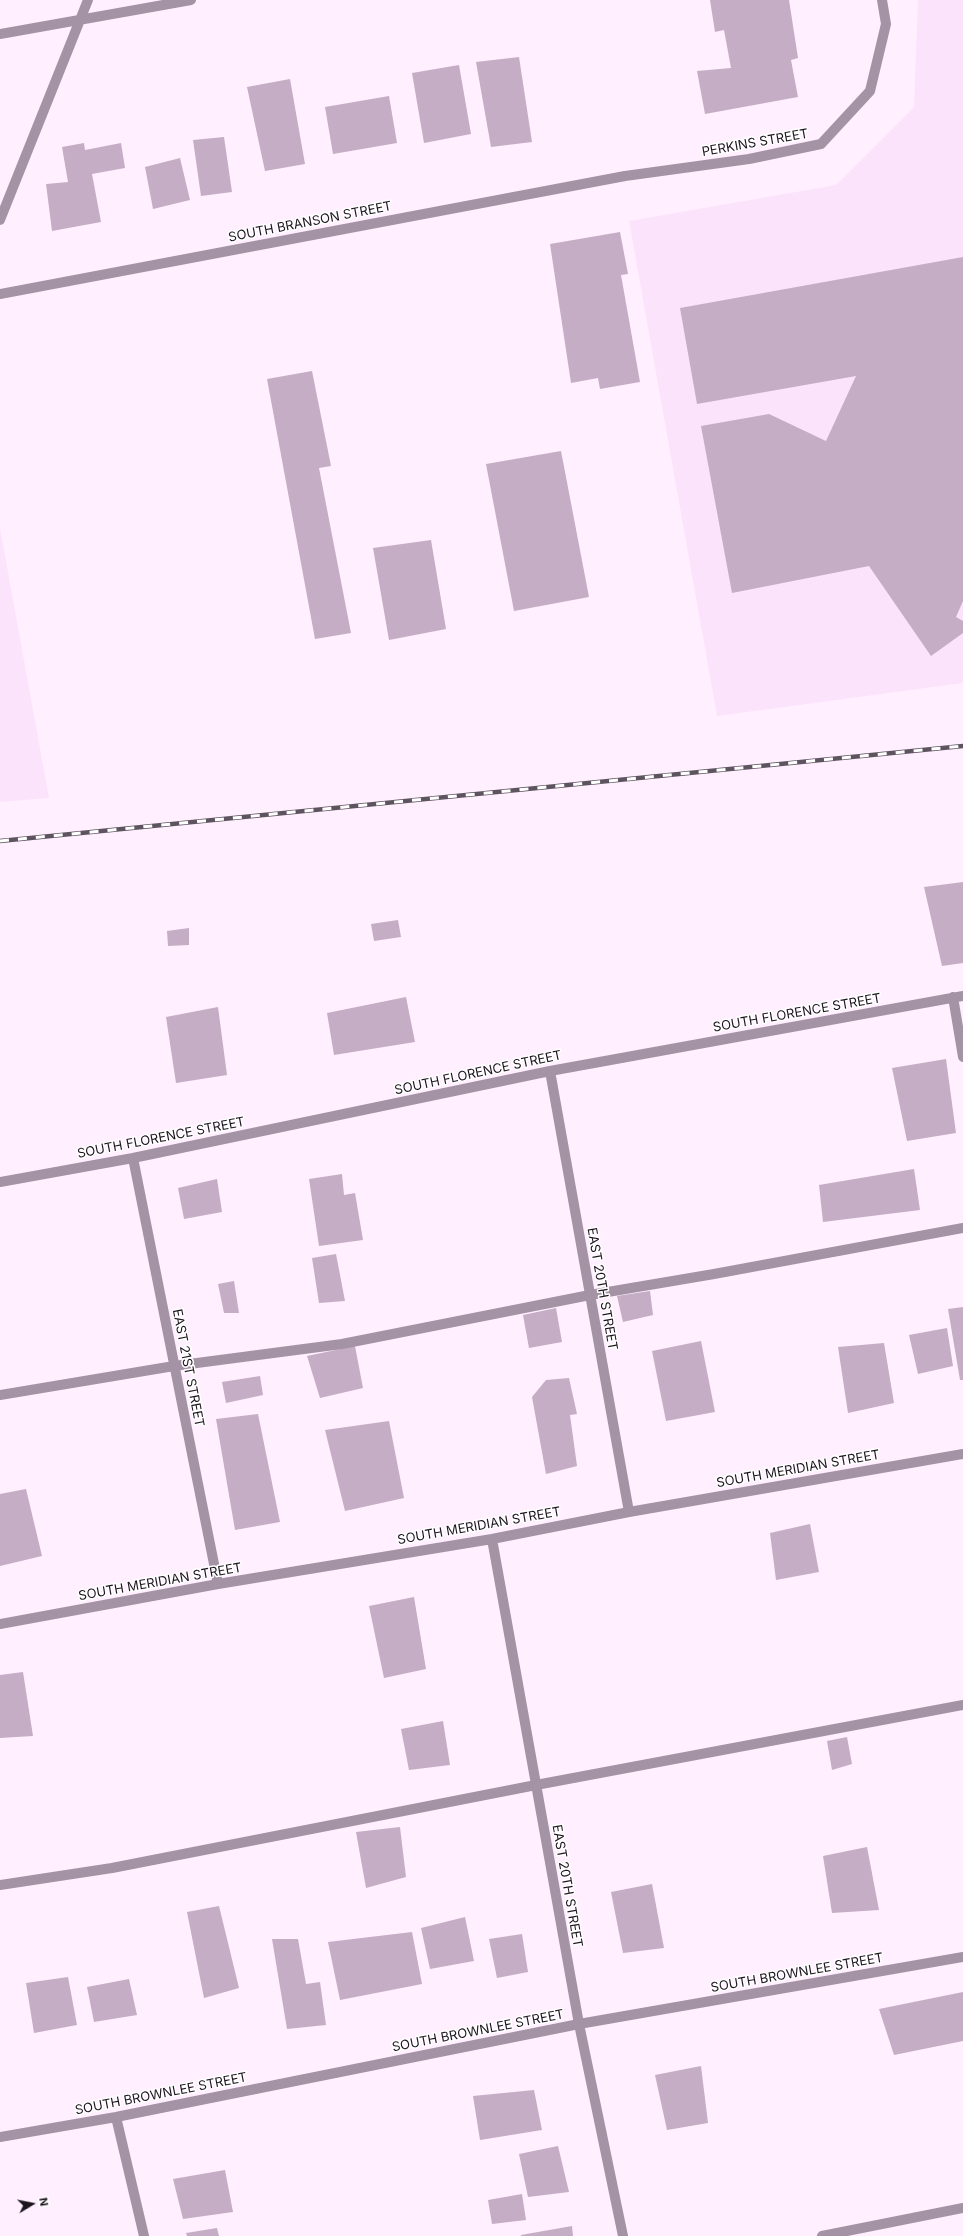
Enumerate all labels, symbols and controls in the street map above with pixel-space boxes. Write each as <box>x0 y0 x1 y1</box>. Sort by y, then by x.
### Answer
street label: PERKINS STREET <box>701 126 809 160</box>
street label: SOUTH BRANSON STREET <box>227 198 393 246</box>
street label: SOUTH FLORENCE STREET <box>712 991 882 1035</box>
street label: SOUTH FLORENCE STREET <box>393 1048 563 1098</box>
street label: SOUTH FLORENCE STREET <box>76 1114 246 1162</box>
street label: EAST 20TH STREET <box>584 1227 620 1351</box>
street label: EAST 21ST STREET <box>169 1308 207 1428</box>
street label: SOUTH MERIDIAN STREET <box>715 1447 881 1491</box>
street label: SOUTH MERIDIAN STREET <box>396 1504 562 1548</box>
street label: SOUTH MERIDIAN STREET <box>77 1560 243 1604</box>
street label: EAST 20TH STREET <box>549 1824 585 1948</box>
street label: SOUTH BROWNLEE STREET <box>710 1950 884 1996</box>
street label: SOUTH BROWNLEE STREET <box>391 2007 565 2055</box>
street label: SOUTH BROWNLEE STREET <box>74 2070 248 2118</box>
north arrow <box>12 2184 52 2224</box>
text: N <box>36 2197 51 2207</box>

